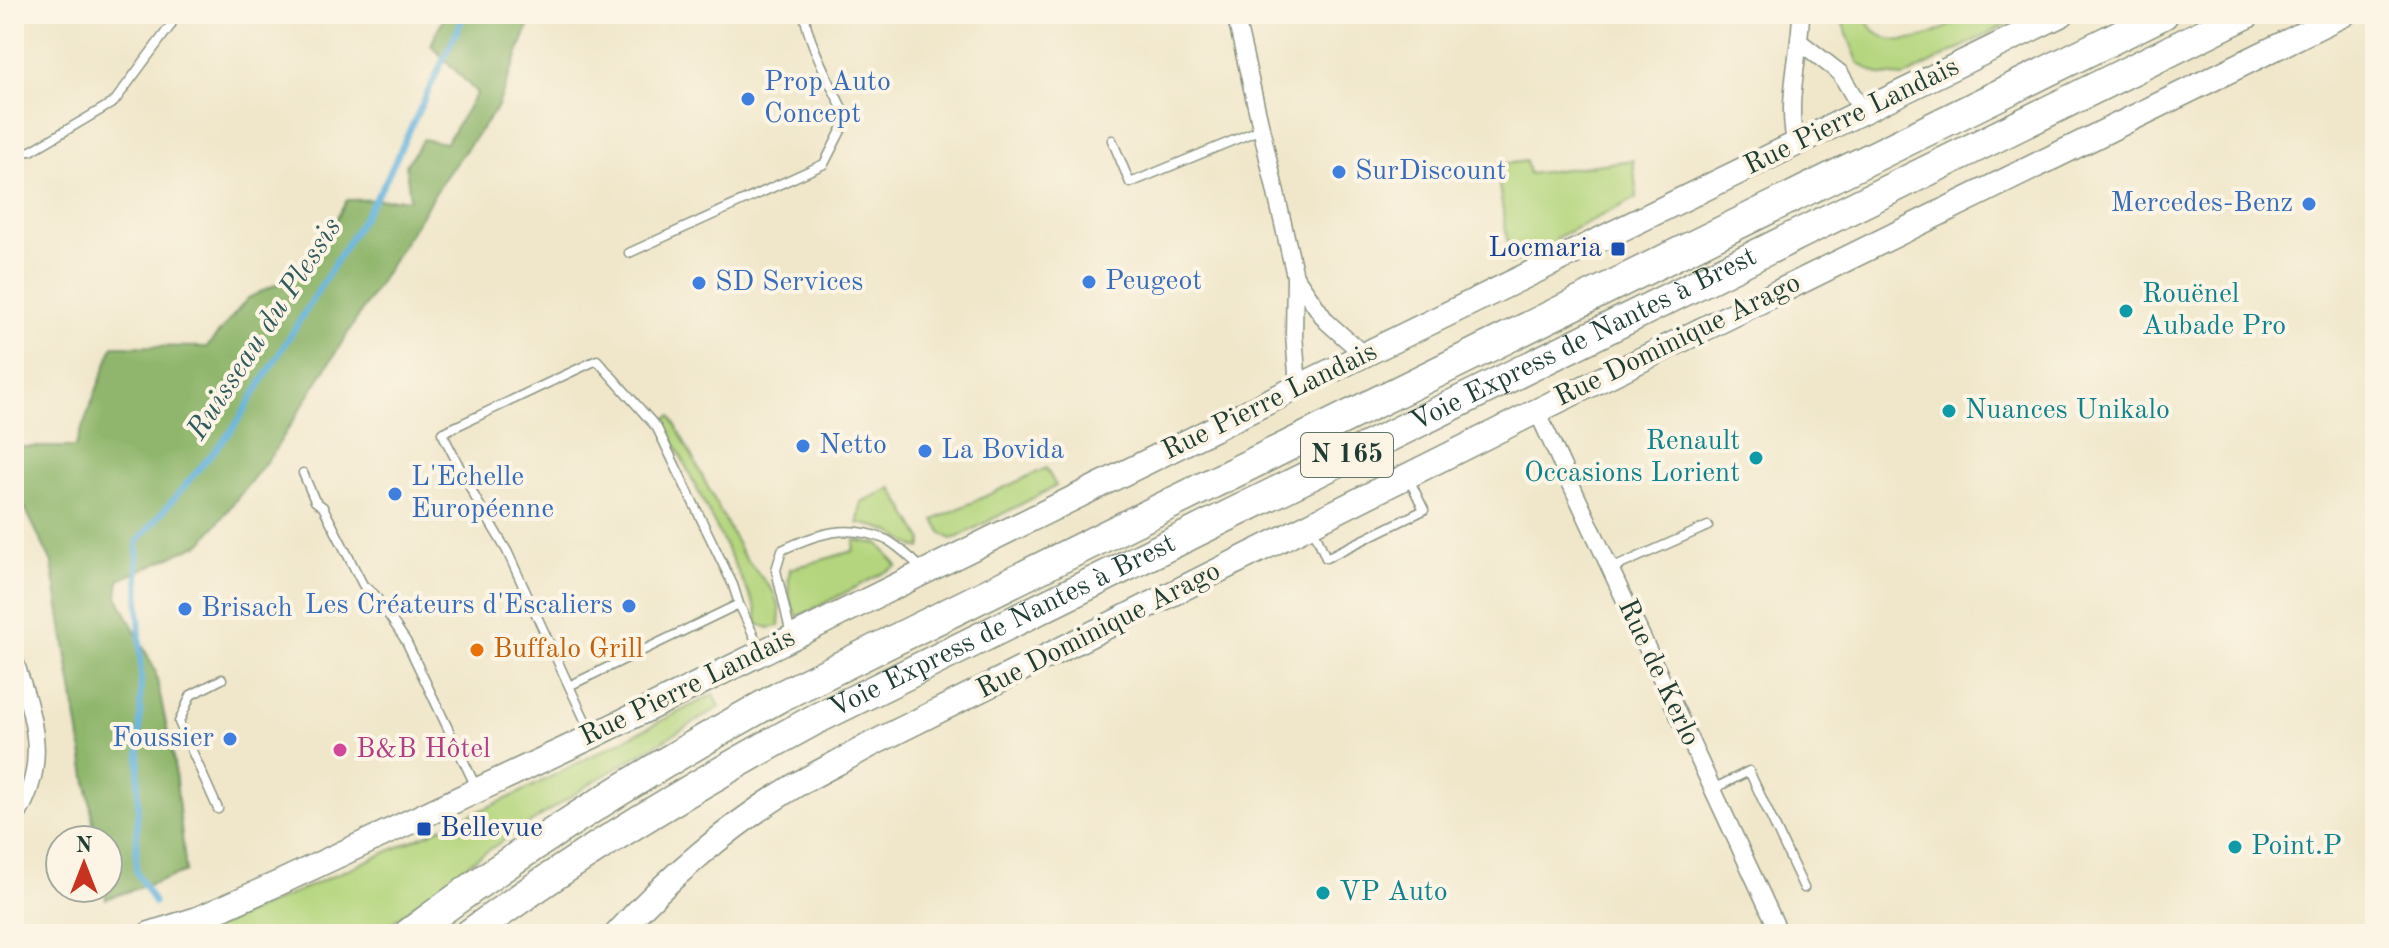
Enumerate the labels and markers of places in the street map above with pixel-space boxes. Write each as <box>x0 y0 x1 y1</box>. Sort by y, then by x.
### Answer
place label: Prop Auto Concept <box>764 69 891 129</box>
marker: Prop Auto Concept <box>739 90 757 108</box>
place label: SurDiscount <box>1355 158 1506 186</box>
marker: SurDiscount <box>1330 163 1348 181</box>
place label: Mercedes-Benz <box>2110 190 2293 218</box>
marker: Mercedes-Benz <box>2300 195 2318 213</box>
place label: Locmaria <box>1488 235 1602 263</box>
marker: Locmaria <box>1609 240 1627 258</box>
place label: Peugeot <box>1105 268 1202 296</box>
place label: SD Services <box>715 269 863 297</box>
marker: Peugeot <box>1080 273 1098 291</box>
marker: SD Services <box>690 274 708 292</box>
place label: Rouënel Aubade Pro <box>2142 281 2286 341</box>
marker: Rouënel Aubade Pro <box>2117 302 2135 320</box>
place label: Nuances Unikalo <box>1965 397 2170 425</box>
marker: Nuances Unikalo <box>1940 402 1958 420</box>
place label: Renault Occasions Lorient <box>1524 428 1740 488</box>
place label: Netto <box>819 432 887 460</box>
marker: Netto <box>794 437 812 455</box>
place label: La Bovida <box>941 437 1064 465</box>
marker: La Bovida <box>916 442 934 460</box>
marker: Renault Occasions Lorient <box>1747 449 1765 467</box>
place label: L'Echelle Européenne <box>411 464 554 524</box>
marker: L'Echelle Européenne <box>386 485 404 503</box>
place label: Les Créateurs d'Escaliers <box>305 592 613 620</box>
place label: Brisach <box>201 595 293 623</box>
marker: Les Créateurs d'Escaliers <box>620 597 638 615</box>
marker: Brisach <box>176 600 194 618</box>
place label: Buffalo Grill <box>493 636 643 664</box>
marker: Buffalo Grill <box>468 641 486 659</box>
place label: Foussier <box>112 725 214 753</box>
marker: Foussier <box>221 730 239 748</box>
place label: B&B Hôtel <box>356 736 491 764</box>
marker: B&B Hôtel <box>331 741 349 759</box>
place label: Bellevue <box>440 815 543 843</box>
marker: Bellevue <box>415 820 433 838</box>
place label: Point.P <box>2251 833 2342 861</box>
marker: Point.P <box>2226 838 2244 856</box>
place label: VP Auto <box>1339 879 1448 907</box>
marker: VP Auto <box>1314 884 1332 902</box>

